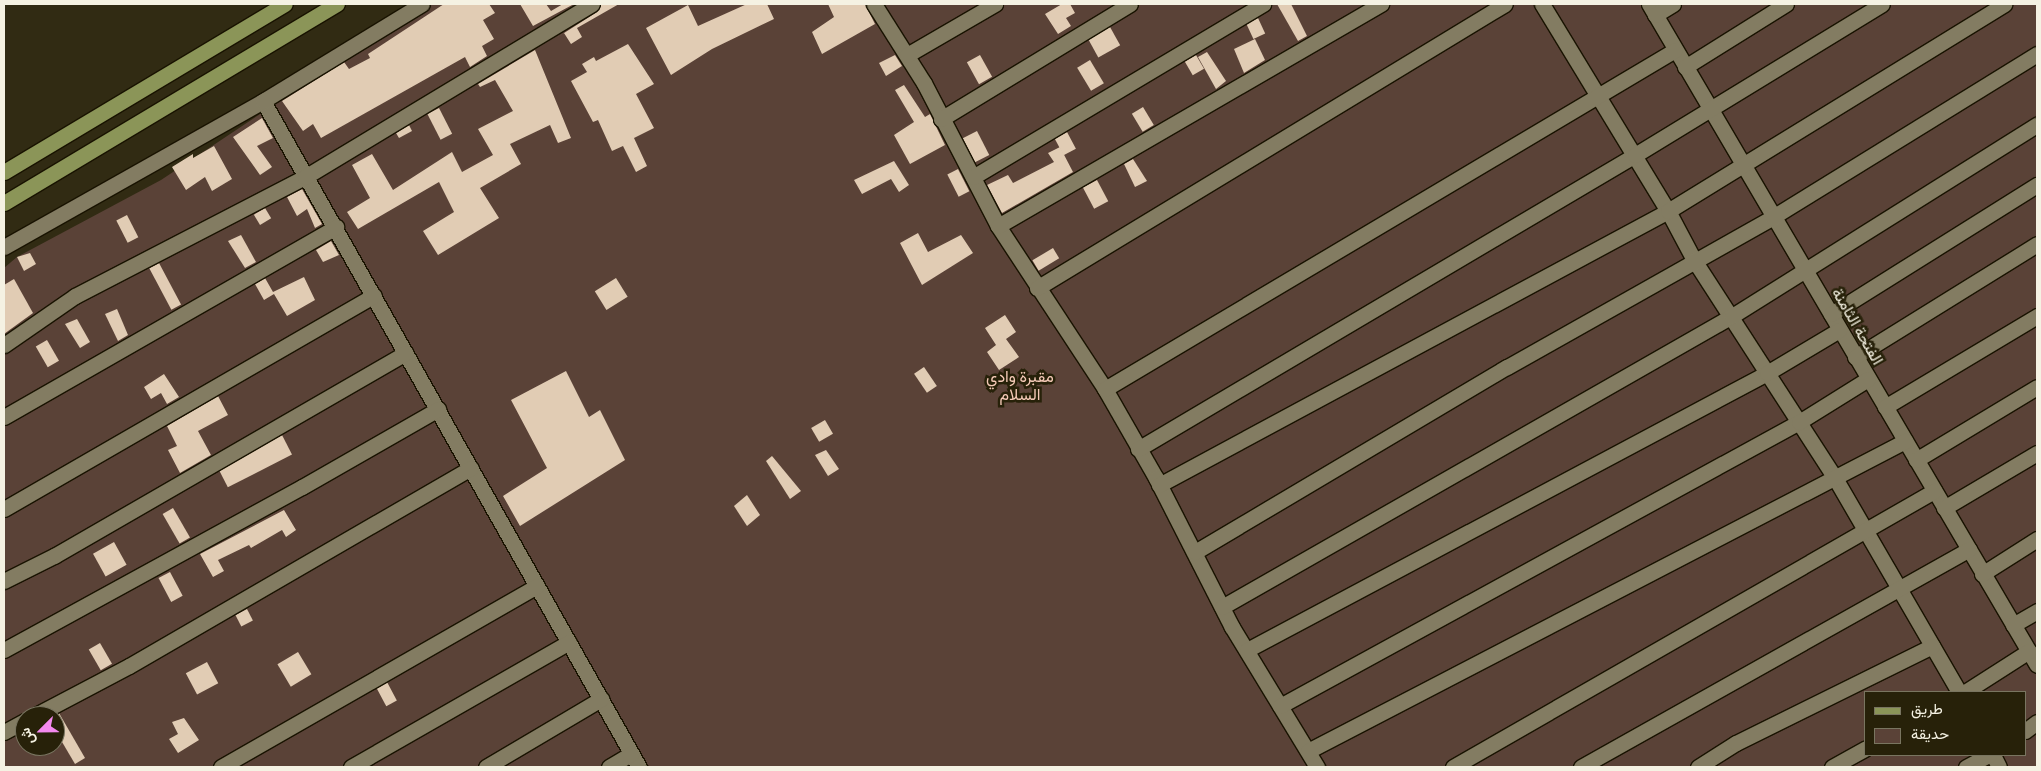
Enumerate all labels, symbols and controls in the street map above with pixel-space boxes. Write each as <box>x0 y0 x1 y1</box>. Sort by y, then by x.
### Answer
street label: الفتحة الثامنة <box>1828 284 1888 368</box>
park label: مقبرة وادي السلام <box>986 366 1054 404</box>
legend <box>1864 691 2026 756</box>
text: طريق <box>1911 699 1943 717</box>
north arrow <box>15 706 65 756</box>
text: حديقة <box>1911 724 1949 742</box>
text: ش <box>16 726 38 748</box>

